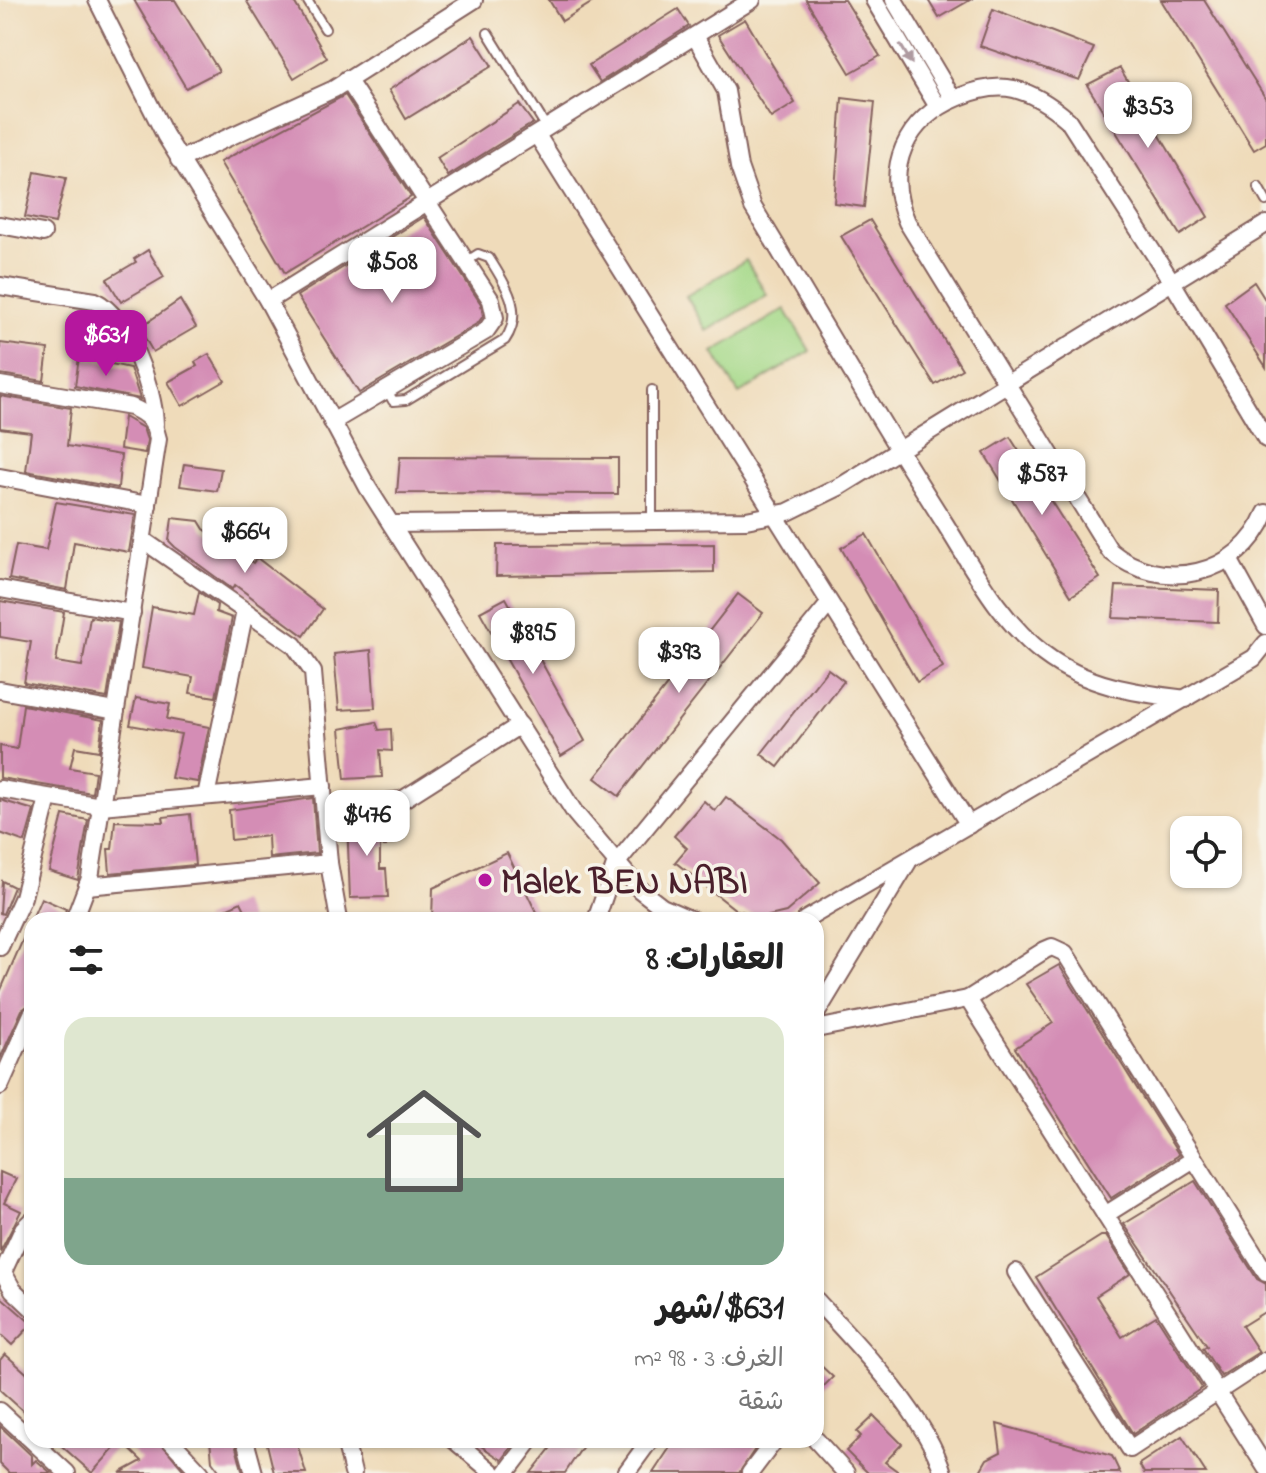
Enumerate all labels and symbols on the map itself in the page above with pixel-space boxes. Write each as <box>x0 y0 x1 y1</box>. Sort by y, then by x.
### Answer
one-way arrow <box>899 43 913 65</box>
pin: $353 <box>1101 82 1195 150</box>
pin: $508 <box>345 237 439 305</box>
pin: $631 <box>59 310 153 378</box>
pin: $587 <box>995 449 1089 517</box>
pin: $664 <box>198 507 292 575</box>
pin: $895 <box>486 608 580 676</box>
pin: $393 <box>632 627 726 695</box>
pin: $476 <box>320 790 414 858</box>
place label: Malek BEN NABI <box>501 858 748 911</box>
marker: Malek BEN NABI <box>476 871 494 889</box>

